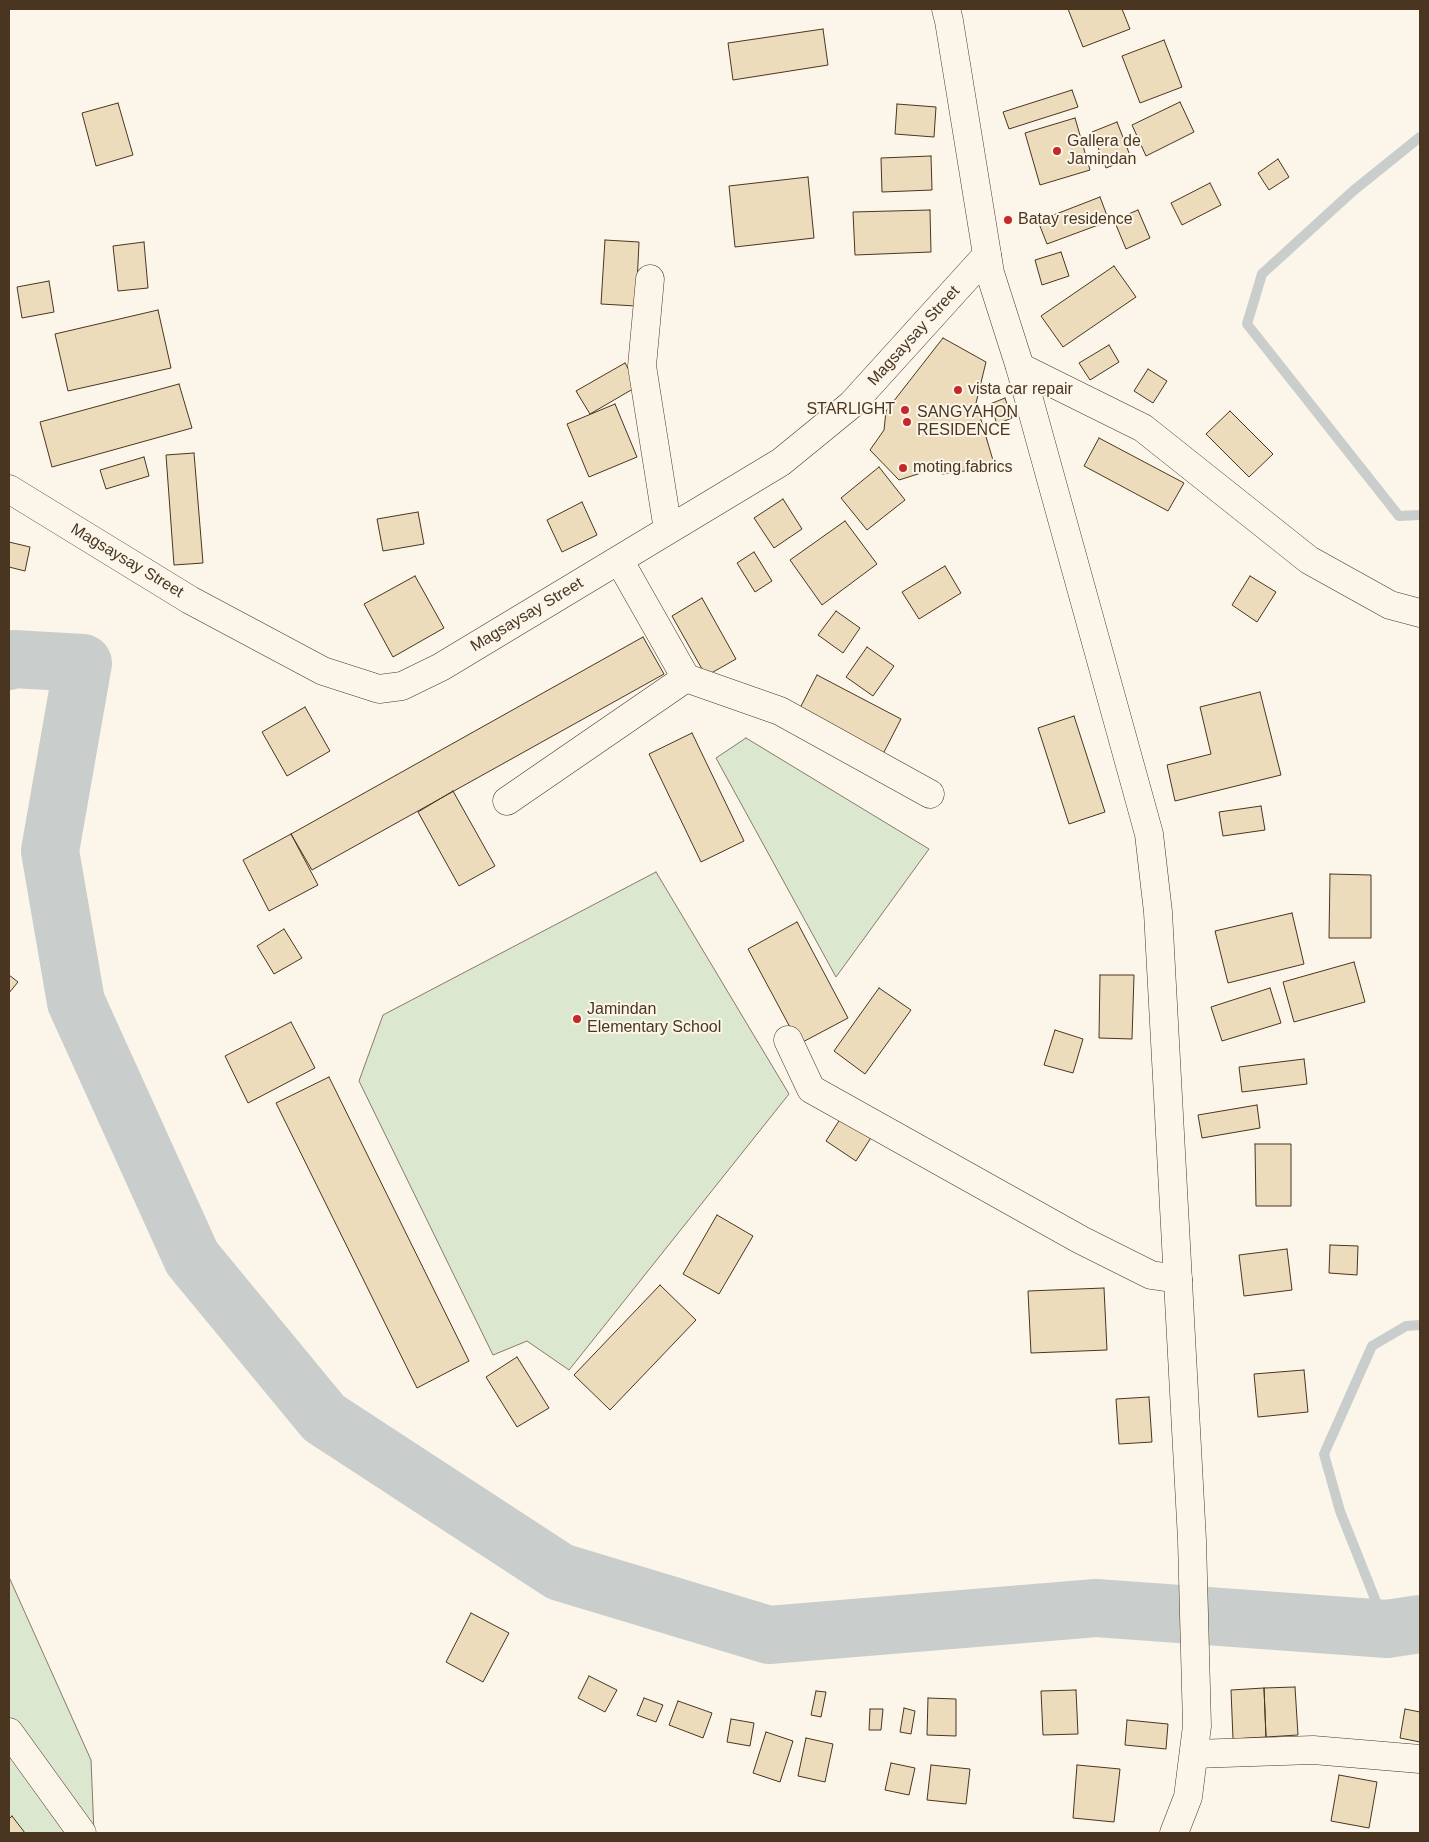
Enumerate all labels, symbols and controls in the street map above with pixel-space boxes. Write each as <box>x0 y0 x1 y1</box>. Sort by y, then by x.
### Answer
place label: Gallera de Jamindan <box>1067 132 1141 170</box>
marker: Gallera de Jamindan <box>1051 145 1063 157</box>
place label: Batay residence <box>1018 210 1133 230</box>
marker: Batay residence <box>1002 214 1014 226</box>
street label: Magsaysay Street <box>864 282 964 390</box>
place label: vista car repair <box>968 380 1073 400</box>
marker: vista car repair <box>952 384 964 396</box>
place label: STARLIGHT <box>806 400 895 420</box>
place label: SANGYAHON RESIDENCE <box>917 403 1018 441</box>
marker: STARLIGHT <box>899 404 911 416</box>
marker: SANGYAHON RESIDENCE <box>901 416 913 428</box>
place label: moting fabrics <box>913 458 1013 478</box>
marker: moting fabrics <box>897 462 909 474</box>
street label: Magsaysay Street <box>67 520 187 602</box>
street label: Magsaysay Street <box>467 574 587 656</box>
place label: Jamindan Elementary School <box>587 1000 721 1038</box>
marker: Jamindan Elementary School <box>571 1013 583 1025</box>

